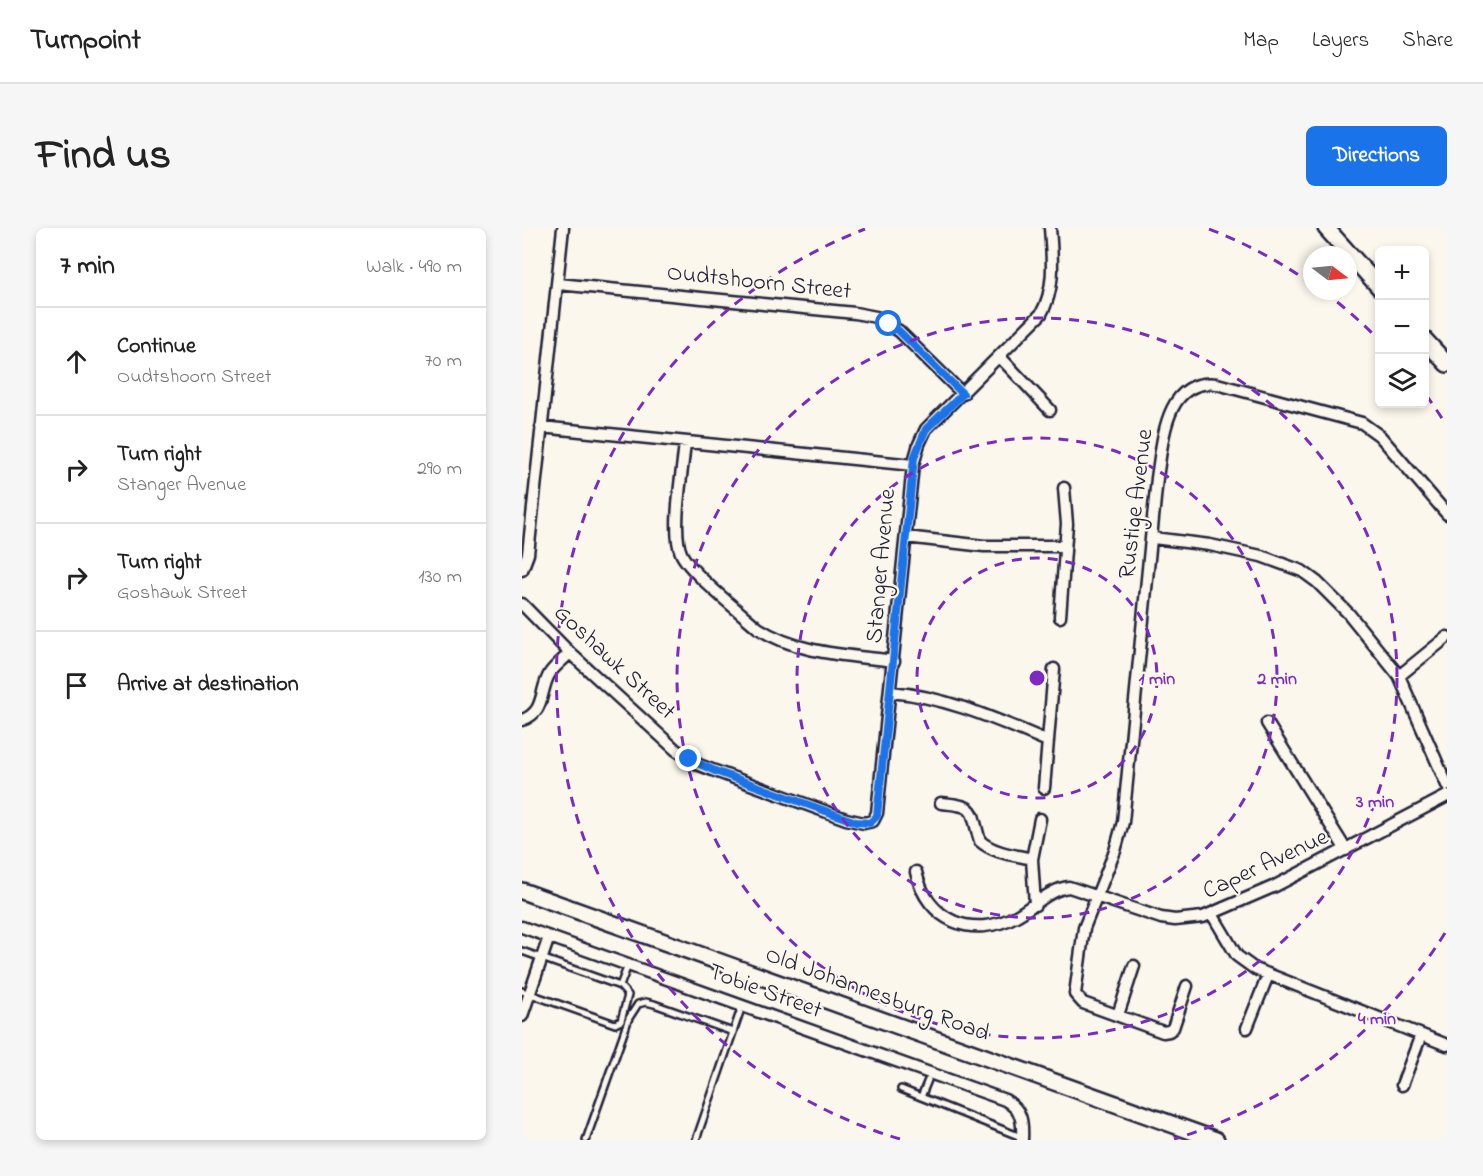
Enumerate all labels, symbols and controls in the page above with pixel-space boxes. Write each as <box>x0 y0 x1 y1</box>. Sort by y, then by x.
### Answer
text: Turnpoint <box>30 21 141 62</box>
text: Map <box>1243 26 1279 56</box>
text: Layers <box>1312 26 1369 56</box>
text: Share <box>1402 26 1453 56</box>
text: Find us <box>36 126 171 187</box>
button: Directions <box>1306 126 1447 186</box>
north arrow <box>1303 246 1357 300</box>
map controls <box>1375 246 1429 408</box>
button: + <box>1375 246 1429 300</box>
text: 7 min <box>60 248 115 286</box>
text: Walk · 490 m <box>366 253 462 282</box>
street label: Oudtshoorn Street <box>665 256 853 310</box>
button: − <box>1375 300 1429 354</box>
route start <box>875 310 901 336</box>
text: Continue <box>117 331 196 363</box>
icon: ahead <box>60 345 93 378</box>
text: 70 m <box>425 347 462 376</box>
button: layers <box>1375 354 1429 408</box>
text: Oudtshoorn Street <box>117 363 271 392</box>
street label: Rustige Avenue <box>1110 427 1164 581</box>
text: Turn right <box>117 439 202 471</box>
icon: right <box>60 453 93 486</box>
text: 290 m <box>417 455 462 484</box>
text: Stanger Avenue <box>117 471 246 500</box>
street label: Stanger Avenue <box>858 487 906 645</box>
text: Turn right <box>117 547 202 579</box>
icon: right <box>60 561 93 594</box>
text: 130 m <box>418 563 462 592</box>
text: Goshawk Street <box>117 579 247 608</box>
street label: Goshawk Street <box>545 597 683 729</box>
text: 1 min <box>1139 667 1175 693</box>
text: 2 min <box>1256 667 1297 693</box>
centre of rings <box>1027 668 1047 688</box>
icon: arrive <box>60 669 93 702</box>
text: Arrive at destination <box>117 669 299 701</box>
route end <box>675 745 701 771</box>
text: 3 min <box>1355 790 1394 816</box>
street label: Caper Avenue <box>1197 820 1335 909</box>
street label: Old Johannesburg Road <box>760 938 995 1052</box>
street label: Tobie Street <box>703 955 827 1029</box>
text: 4 min <box>1358 1007 1396 1033</box>

